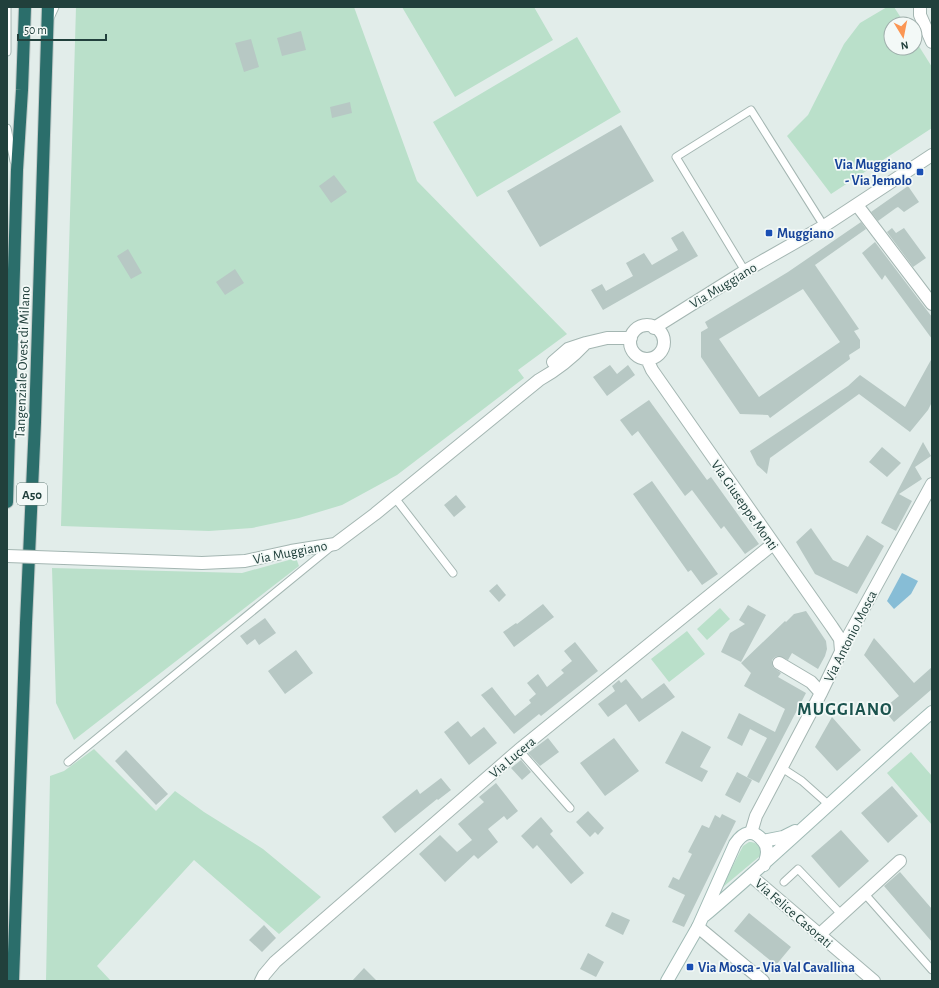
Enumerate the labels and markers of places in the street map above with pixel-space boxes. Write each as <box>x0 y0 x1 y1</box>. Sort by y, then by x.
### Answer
place label: Via Muggiano - Via Jemolo <box>834 158 912 188</box>
marker: Via Muggiano - Via Jemolo <box>915 167 925 177</box>
place label: Muggiano <box>777 227 834 241</box>
marker: Muggiano <box>764 228 774 238</box>
place label: Via Mosca - Via Val Cavallina <box>698 961 855 975</box>
marker: Via Mosca - Via Val Cavallina <box>685 962 695 972</box>

